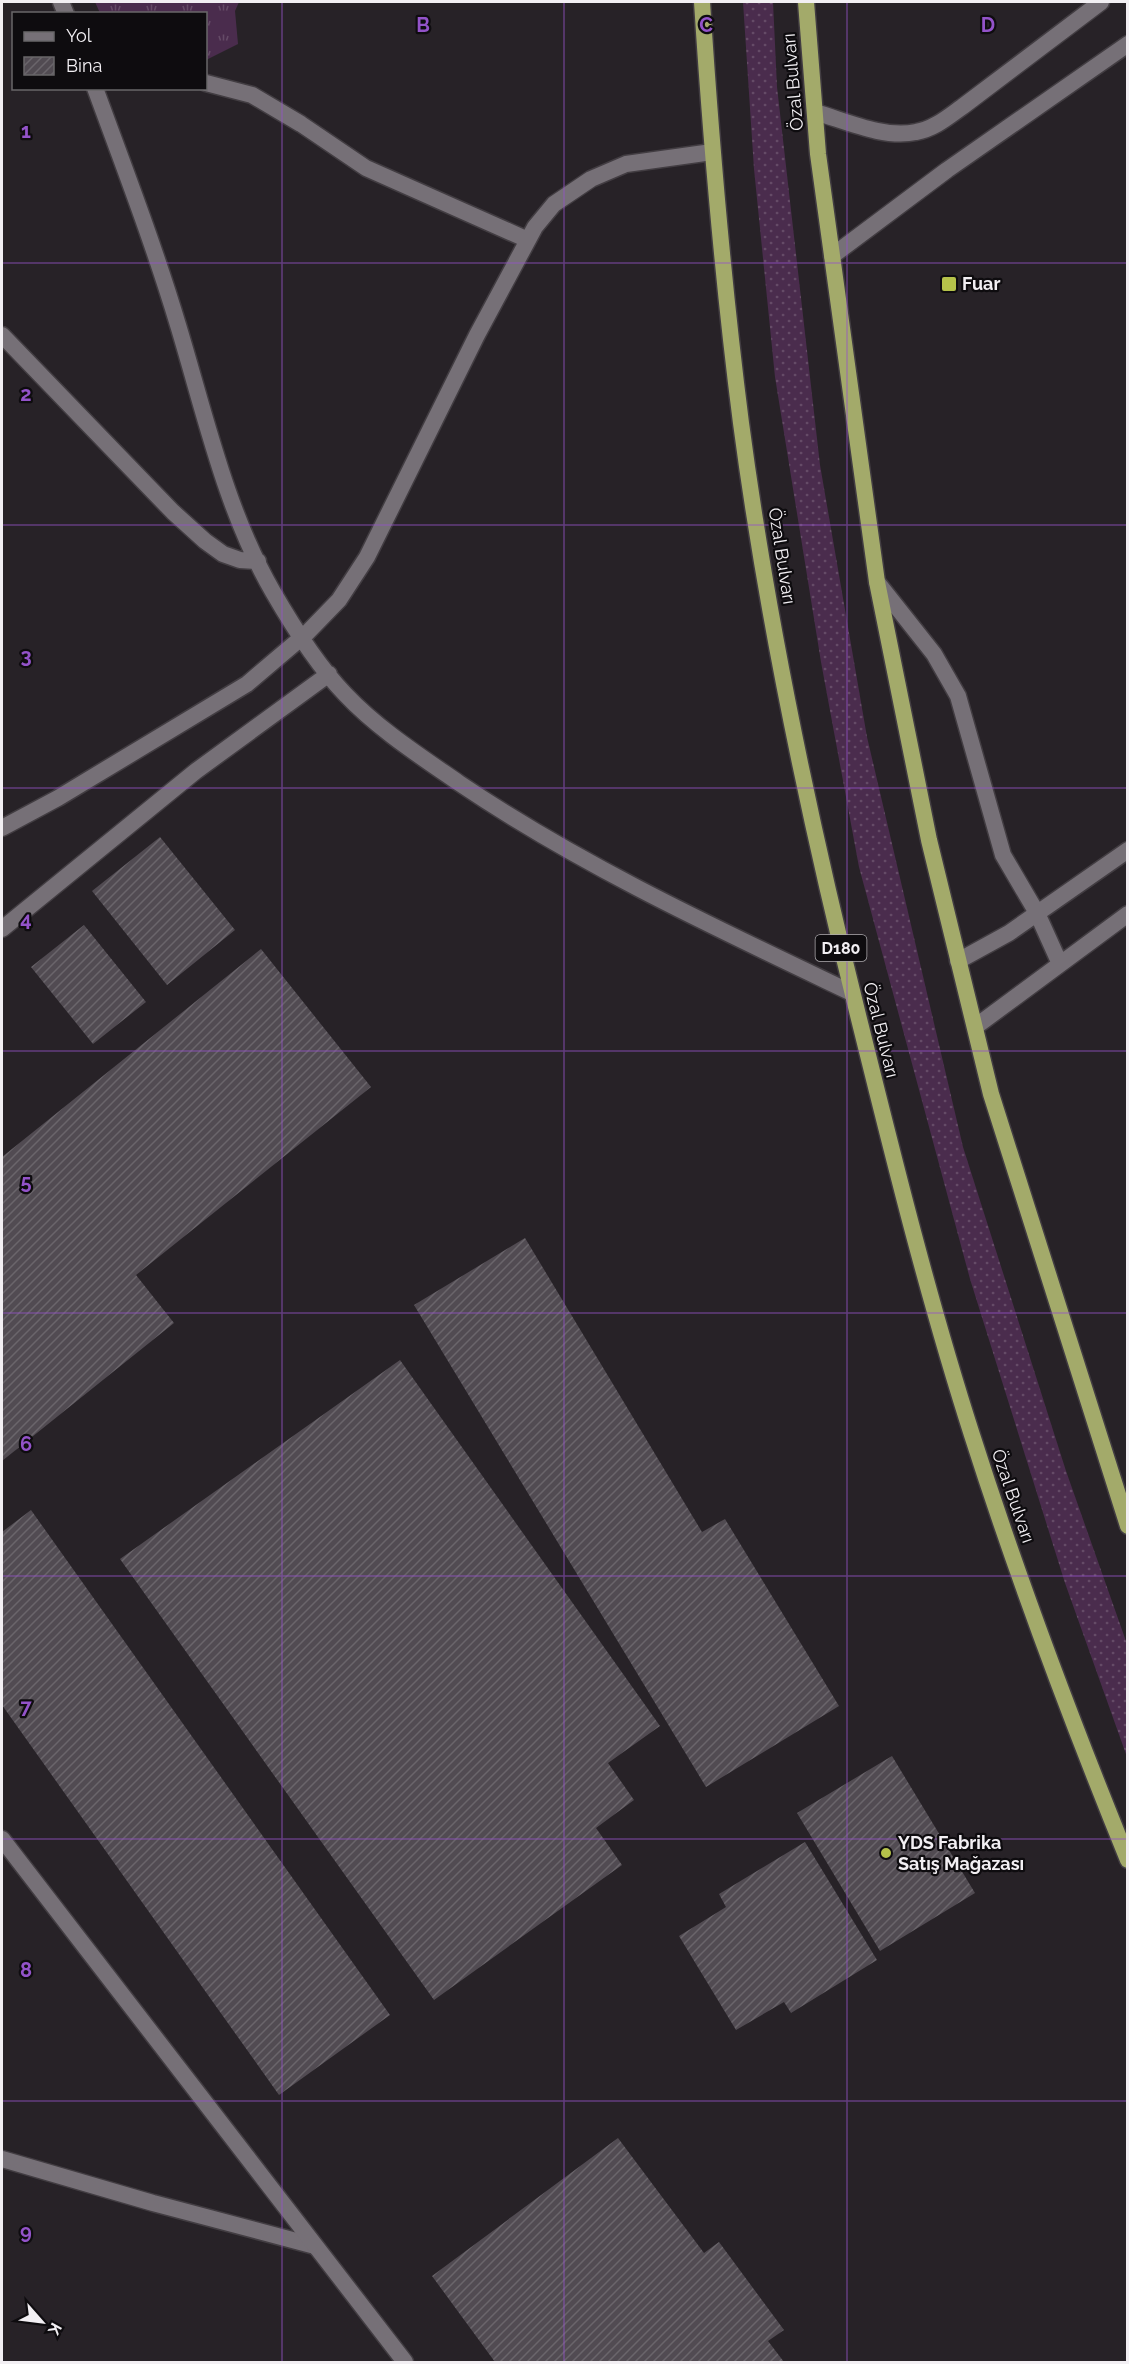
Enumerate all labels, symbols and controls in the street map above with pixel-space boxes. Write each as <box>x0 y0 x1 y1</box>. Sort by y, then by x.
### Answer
legend <box>12 12 207 90</box>
text: B <box>416 13 430 37</box>
text: C <box>699 13 713 37</box>
text: D <box>981 13 995 37</box>
text: Yol <box>66 25 92 46</box>
street label: Özal Bulvarı <box>778 32 807 132</box>
text: Bina <box>66 55 102 76</box>
text: 1 <box>21 119 31 143</box>
place label: Fuar <box>962 273 1000 294</box>
marker: Fuar <box>940 275 958 293</box>
text: 2 <box>20 382 32 406</box>
street label: Özal Bulvarı <box>764 506 801 606</box>
text: 3 <box>20 644 32 668</box>
text: 4 <box>20 907 32 931</box>
road number: D180 <box>816 935 866 961</box>
street label: Özal Bulvarı <box>859 980 904 1080</box>
text: 5 <box>20 1170 32 1194</box>
text: 6 <box>20 1432 32 1456</box>
street label: Özal Bulvarı <box>988 1446 1039 1545</box>
text: 7 <box>20 1695 32 1719</box>
place label: YDS Fabrika Satış Mağazası <box>898 1832 1024 1874</box>
marker: YDS Fabrika Satış Mağazası <box>879 1846 893 1860</box>
text: 8 <box>20 1958 32 1982</box>
text: 9 <box>20 2220 32 2244</box>
north arrow <box>12 2292 72 2352</box>
text: K <box>44 2320 66 2338</box>

